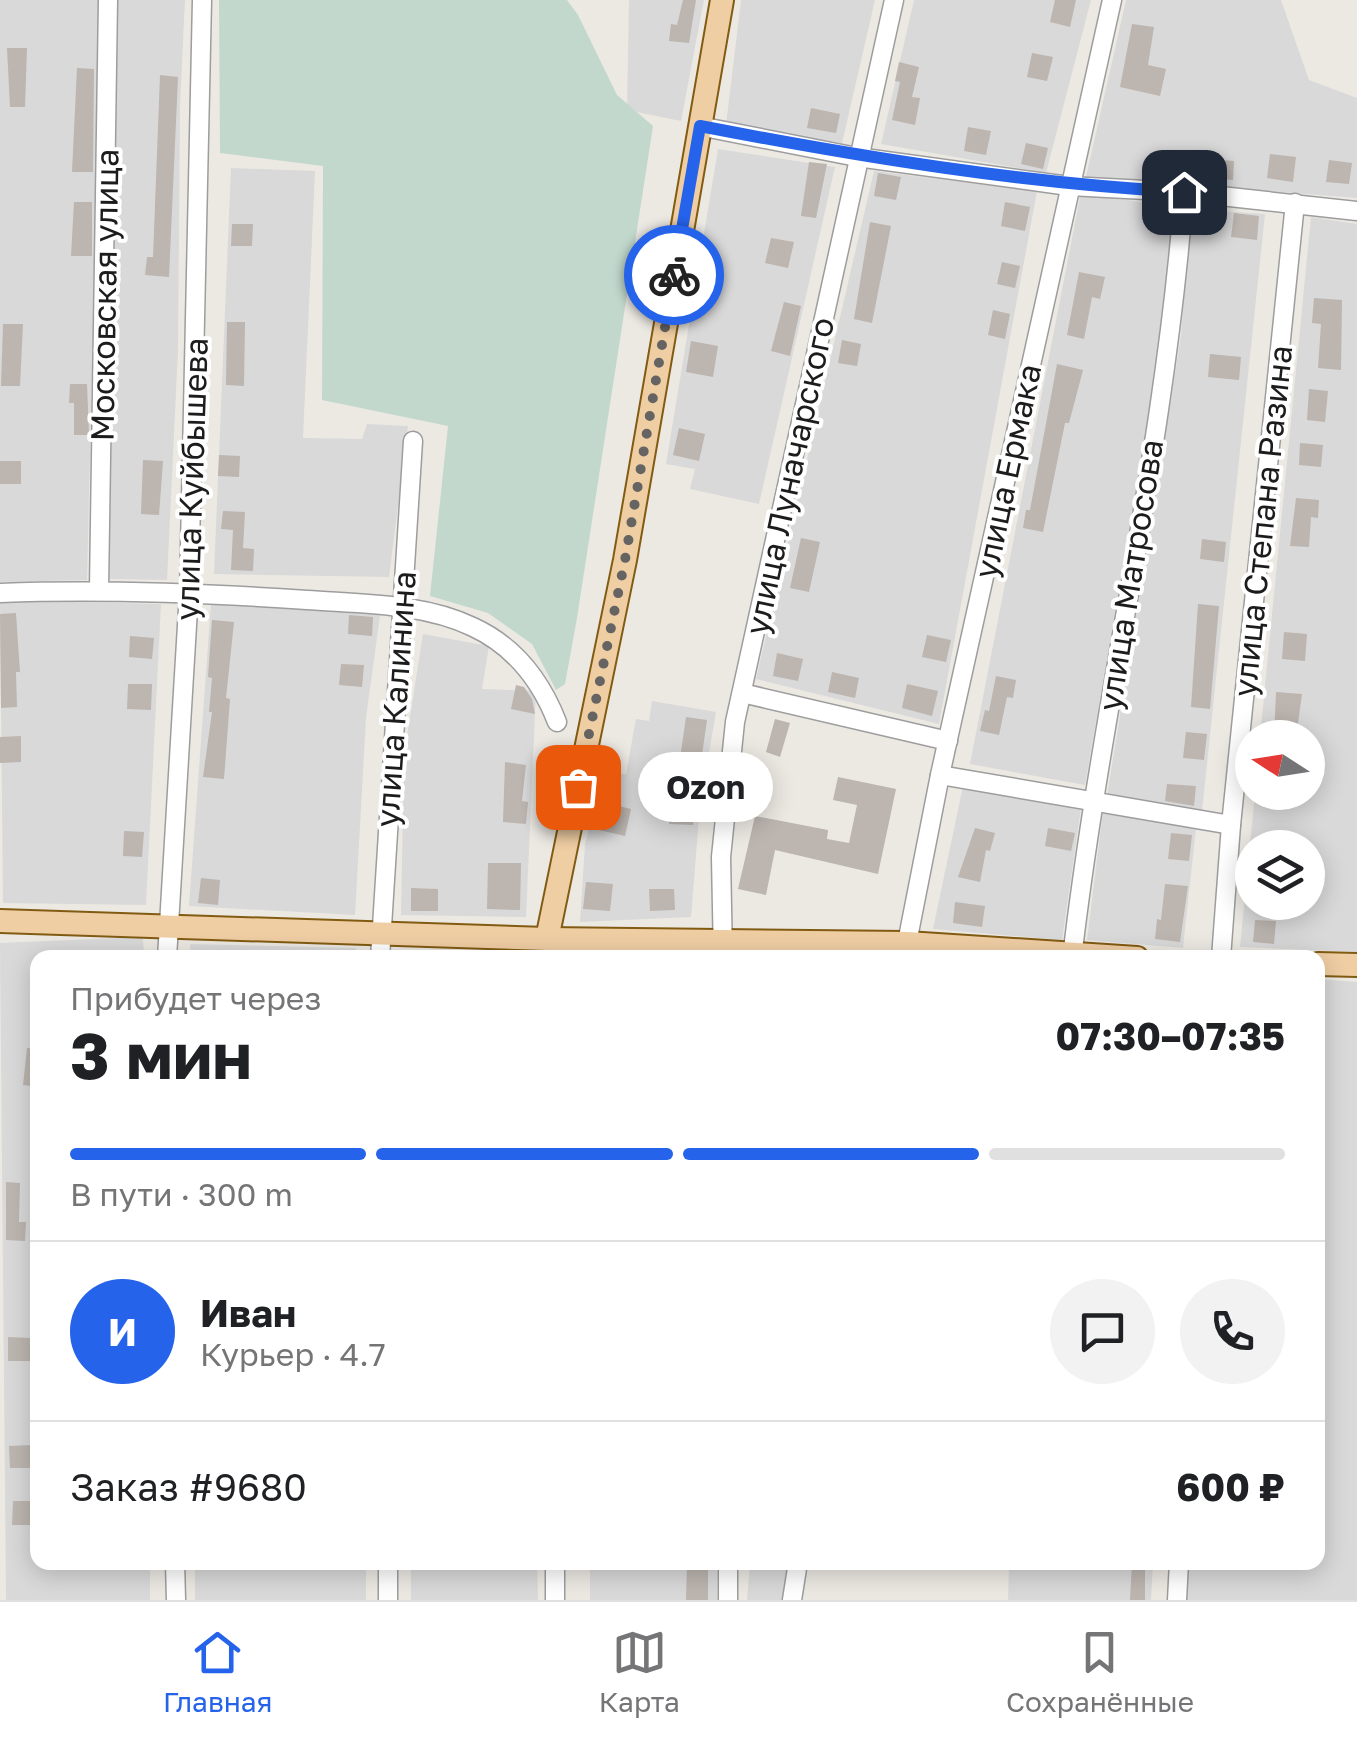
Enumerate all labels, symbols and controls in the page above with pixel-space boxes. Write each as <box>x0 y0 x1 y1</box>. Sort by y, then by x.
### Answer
street label: Московская улица <box>82 148 126 442</box>
pin <box>1142 150 1227 235</box>
icon: home <box>1157 165 1212 220</box>
courier <box>624 225 724 325</box>
icon: bike <box>647 248 702 303</box>
street label: улица Луначарского <box>737 314 841 638</box>
street label: улица Куйбышева <box>167 337 215 621</box>
street label: улица Степана Разина <box>1225 343 1299 699</box>
street label: улица Ермака <box>966 360 1048 582</box>
street label: улица Матросова <box>1090 437 1170 713</box>
street label: улица Калинина <box>367 570 423 828</box>
north arrow <box>1235 720 1325 810</box>
map controls <box>1235 720 1325 920</box>
pin <box>536 745 621 830</box>
callout: Ozon <box>638 752 773 822</box>
icon: bag <box>551 760 606 815</box>
text: Ozon <box>666 768 745 806</box>
button: layers <box>1235 830 1325 920</box>
text: Прибудет через <box>70 979 321 1017</box>
text: 07:30–07:35 <box>1055 1013 1285 1058</box>
text: 3 мин <box>70 1015 252 1093</box>
text: В пути · 300 m <box>70 1175 293 1213</box>
button: chat <box>1050 1279 1155 1384</box>
button: phone <box>1180 1279 1285 1384</box>
text: Иван <box>200 1290 296 1335</box>
text: И <box>108 1309 137 1354</box>
text: Курьер · 4.7 <box>200 1335 386 1373</box>
text: Заказ #9680 <box>70 1464 307 1509</box>
text: 600 ₽ <box>1176 1464 1285 1509</box>
tab: Главная <box>163 1625 273 1718</box>
tab: Карта <box>599 1625 680 1718</box>
tab: Сохранённые <box>1006 1625 1194 1718</box>

